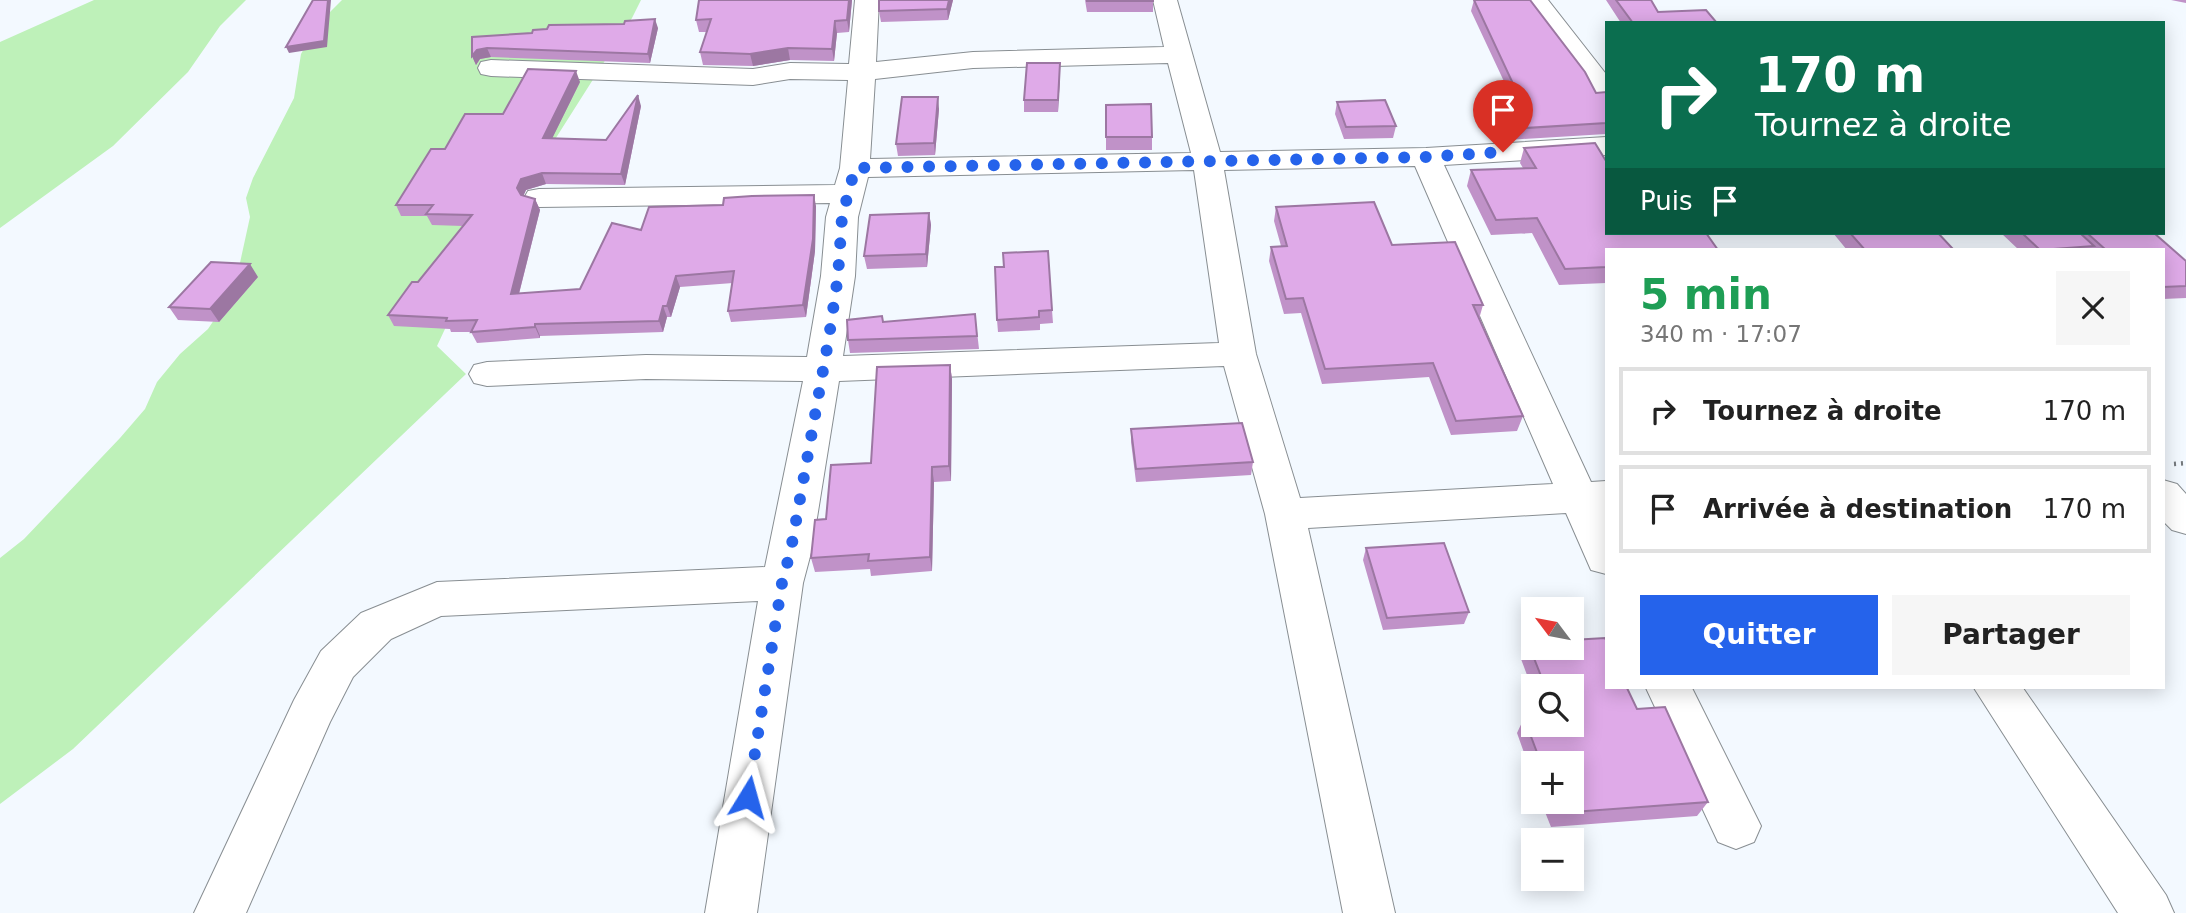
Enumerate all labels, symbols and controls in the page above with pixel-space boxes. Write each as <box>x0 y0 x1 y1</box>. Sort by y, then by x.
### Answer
text: 170 m <box>1755 47 1925 104</box>
icon: right <box>1640 49 1731 140</box>
pin <box>1473 80 1533 152</box>
icon: arrive <box>1484 91 1522 129</box>
text: Tournez à droite <box>1755 106 2012 144</box>
icon: arrive <box>1706 182 1744 220</box>
text: Puis <box>1640 186 1692 216</box>
text: 5 min <box>1640 270 1772 319</box>
button: close <box>2056 271 2130 345</box>
text: 340 m · 17:07 <box>1640 321 1802 347</box>
icon: right <box>1644 392 1682 430</box>
text: Tournez à droite <box>1703 396 1942 426</box>
text: 170 m <box>2043 396 2126 426</box>
icon: arrive <box>1644 490 1682 528</box>
text: Arrivée à destination <box>1703 494 2012 524</box>
text: 170 m <box>2043 494 2126 524</box>
button: Quitter <box>1640 595 1878 675</box>
button: Partager <box>1892 595 2130 675</box>
north arrow <box>1521 597 1584 660</box>
map controls <box>1521 597 1584 891</box>
button: search <box>1521 674 1584 737</box>
button: + <box>1521 751 1584 814</box>
position arrow <box>711 760 785 834</box>
button: − <box>1521 828 1584 891</box>

